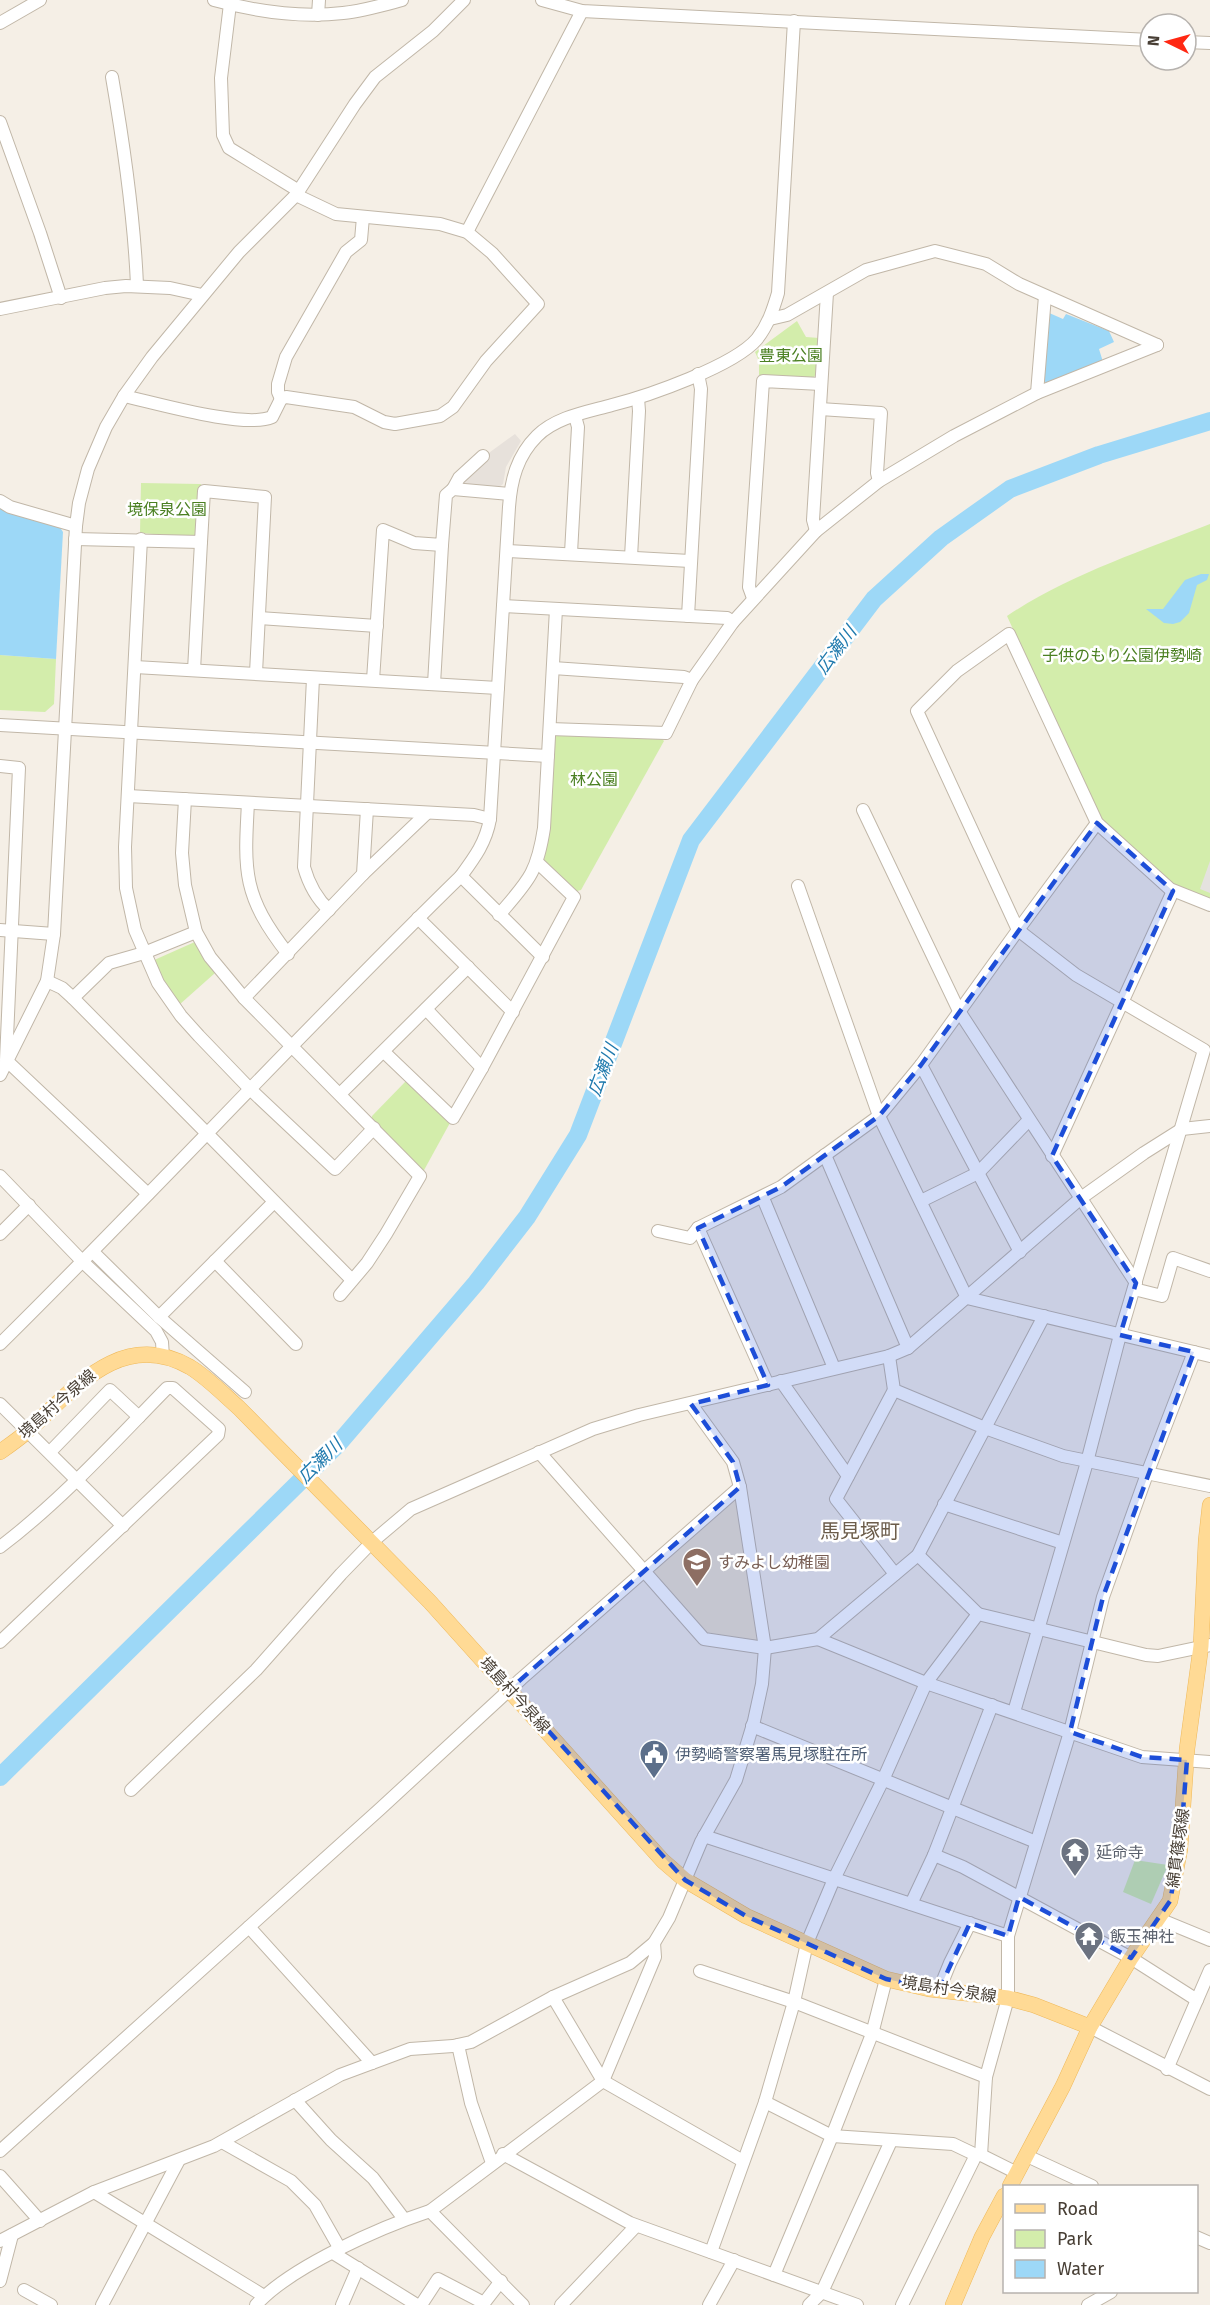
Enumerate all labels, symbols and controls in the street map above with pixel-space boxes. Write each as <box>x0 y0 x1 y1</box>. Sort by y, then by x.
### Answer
north arrow <box>1138 12 1198 72</box>
text: N <box>1144 35 1163 47</box>
park label: 豊東公園 <box>759 346 823 365</box>
park label: 境保泉公園 <box>127 500 207 519</box>
water label: 広瀬川 <box>811 620 862 678</box>
park label: 子供のもり公園伊勢崎 <box>1042 646 1202 665</box>
park label: 林公園 <box>570 770 618 789</box>
water label: 広瀬川 <box>583 1039 624 1099</box>
street label: 境島村今泉線 <box>15 1365 99 1443</box>
water label: 広瀬川 <box>293 1433 348 1488</box>
district label: 馬見塚町 <box>820 1519 900 1543</box>
school or university icon: すみよし幼稚園 <box>681 1546 713 1588</box>
place label: すみよし幼稚園 <box>718 1553 830 1572</box>
street label: 境島村今泉線 <box>476 1653 554 1737</box>
public building icon: 伊勢崎警察署馬見塚駐在所 <box>638 1738 670 1780</box>
place label: 伊勢崎警察署馬見塚駐在所 <box>675 1745 867 1764</box>
street label: 綿貫篠塚線 <box>1163 1807 1193 1889</box>
temple icon: 延命寺 <box>1059 1836 1091 1878</box>
place label: 延命寺 <box>1096 1843 1144 1862</box>
temple icon: 飯玉神社 <box>1073 1920 1105 1962</box>
place label: 飯玉神社 <box>1110 1927 1174 1946</box>
street label: 境島村今泉線 <box>900 1972 998 2006</box>
legend <box>1003 2185 1198 2293</box>
text: Road <box>1057 2198 1099 2220</box>
text: Park <box>1057 2228 1093 2250</box>
text: Water <box>1057 2258 1104 2280</box>

